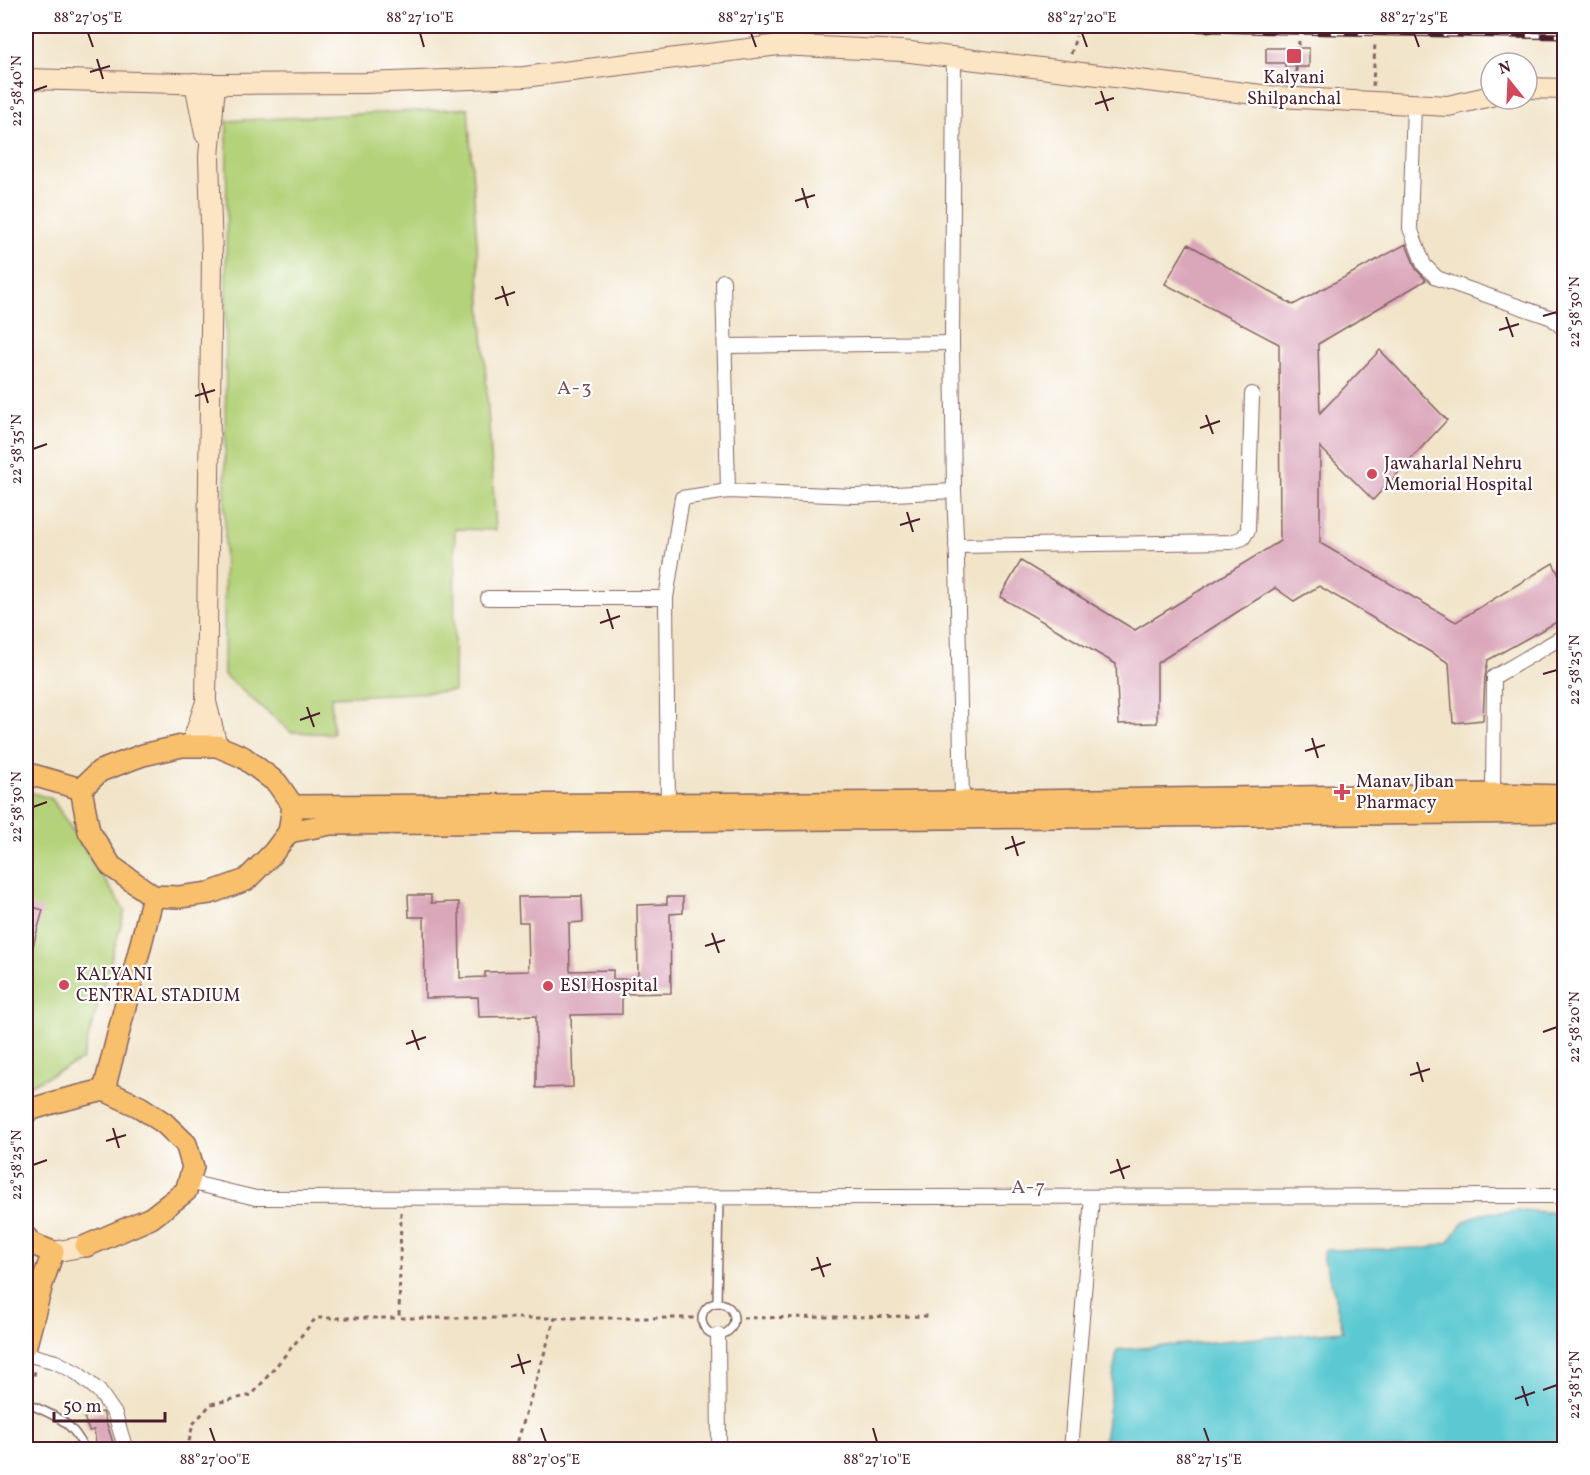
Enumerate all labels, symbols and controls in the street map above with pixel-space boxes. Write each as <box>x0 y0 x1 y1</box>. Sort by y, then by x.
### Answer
text: 88°27'05"E <box>54 8 122 29</box>
text: 88°27'10"E <box>386 8 454 29</box>
text: 88°27'15"E <box>718 8 784 29</box>
text: 88°27'20"E <box>1047 8 1117 29</box>
text: 88°27'25"E <box>1380 8 1448 29</box>
marker: Kalyani Shilpanchal <box>1285 47 1303 65</box>
north arrow <box>1479 51 1539 111</box>
text: 22°58'40"N <box>7 55 28 127</box>
text: N <box>1496 56 1514 81</box>
place label: Kalyani Shilpanchal <box>1247 66 1341 112</box>
text: 22°58'30"N <box>1565 276 1586 348</box>
district label: A-3 <box>557 375 593 403</box>
text: 22°58'35"N <box>7 414 28 484</box>
place label: Jawaharlal Nehru Memorial Hospital <box>1384 452 1533 498</box>
marker: Jawaharlal Nehru Memorial Hospital <box>1365 467 1379 481</box>
text: 22°58'25"N <box>1565 635 1586 705</box>
place label: Manav Jiban Pharmacy <box>1356 770 1455 816</box>
text: 22°58'30"N <box>7 771 28 843</box>
marker: Manav Jiban Pharmacy <box>1333 783 1351 801</box>
place label: KALYANI CENTRAL STADIUM <box>76 963 240 1009</box>
place label: ESI Hospital <box>560 974 658 999</box>
marker: KALYANI CENTRAL STADIUM <box>57 978 71 992</box>
marker: ESI Hospital <box>541 979 555 993</box>
text: 22°58'20"N <box>1565 991 1586 1063</box>
text: 22°58'25"N <box>7 1130 28 1200</box>
district label: A-7 <box>1011 1174 1047 1202</box>
text: 22°58'15"N <box>1565 1351 1586 1419</box>
scale bar <box>54 1385 165 1423</box>
text: 50 m <box>63 1395 102 1420</box>
text: 88°27'00"E <box>180 1450 250 1471</box>
text: 88°27'05"E <box>512 1450 580 1471</box>
text: 88°27'10"E <box>843 1450 911 1471</box>
text: 88°27'15"E <box>1176 1450 1242 1471</box>

